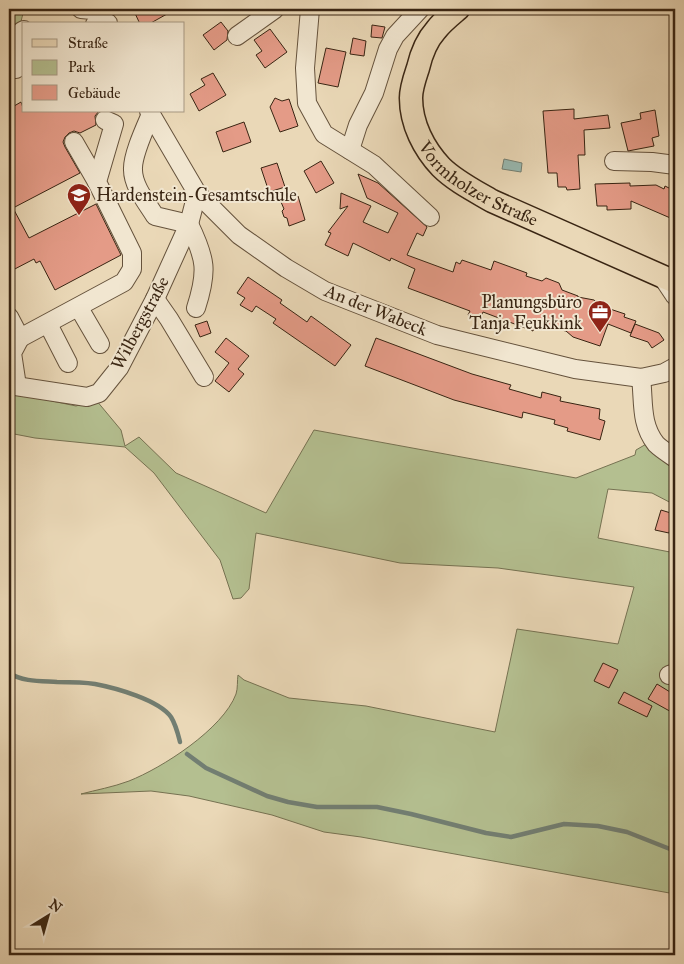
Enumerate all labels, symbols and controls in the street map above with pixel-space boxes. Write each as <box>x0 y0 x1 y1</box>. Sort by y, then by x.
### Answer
legend <box>22 22 185 112</box>
text: Straße <box>68 34 108 52</box>
text: Park <box>68 58 95 76</box>
text: Gebäude <box>68 84 121 102</box>
street label: Vormholzer Straße <box>413 136 541 231</box>
school or university icon: Hardenstein-Gesamtschule <box>66 182 92 216</box>
place label: Hardenstein-Gesamtschule <box>96 184 297 206</box>
street label: Wilbergstraße <box>106 273 175 374</box>
street label: An der Wabeck <box>320 279 431 341</box>
place label: Planungsbüro Tanja Feukkink <box>469 291 583 334</box>
office icon: Planungsbüro Tanja Feukkink <box>587 299 613 333</box>
north arrow <box>22 892 72 942</box>
text: N <box>46 896 65 916</box>

